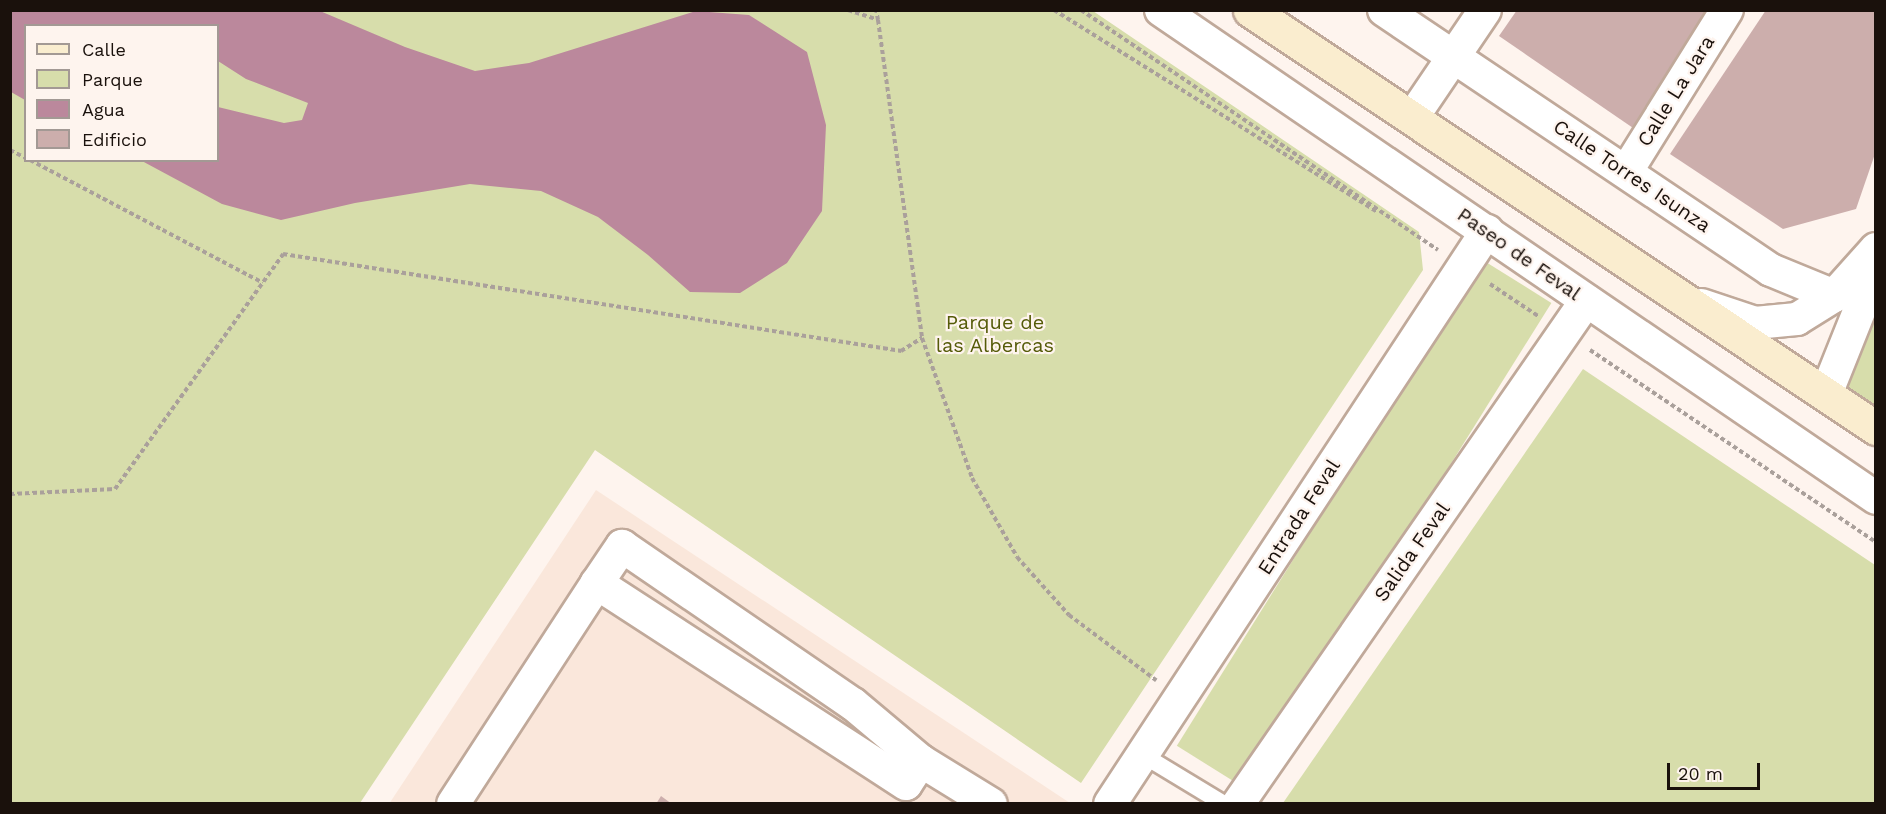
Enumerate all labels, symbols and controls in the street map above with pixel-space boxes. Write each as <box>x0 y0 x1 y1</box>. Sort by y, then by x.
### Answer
legend <box>24 24 219 162</box>
street label: Calle La Jara <box>1632 31 1720 151</box>
text: Calle <box>82 39 126 60</box>
text: Parque <box>82 69 143 90</box>
text: Agua <box>82 99 125 120</box>
street label: Calle Torres Isunza <box>1548 114 1716 238</box>
text: Edificio <box>82 129 147 150</box>
street label: Paseo de Feval <box>1453 203 1585 305</box>
park label: Parque de las Albercas <box>935 310 1055 357</box>
street label: Entrada Feval <box>1253 455 1345 579</box>
street label: Salida Feval <box>1369 498 1455 606</box>
scale bar <box>1670 751 1763 789</box>
text: 20 m <box>1678 763 1723 784</box>

